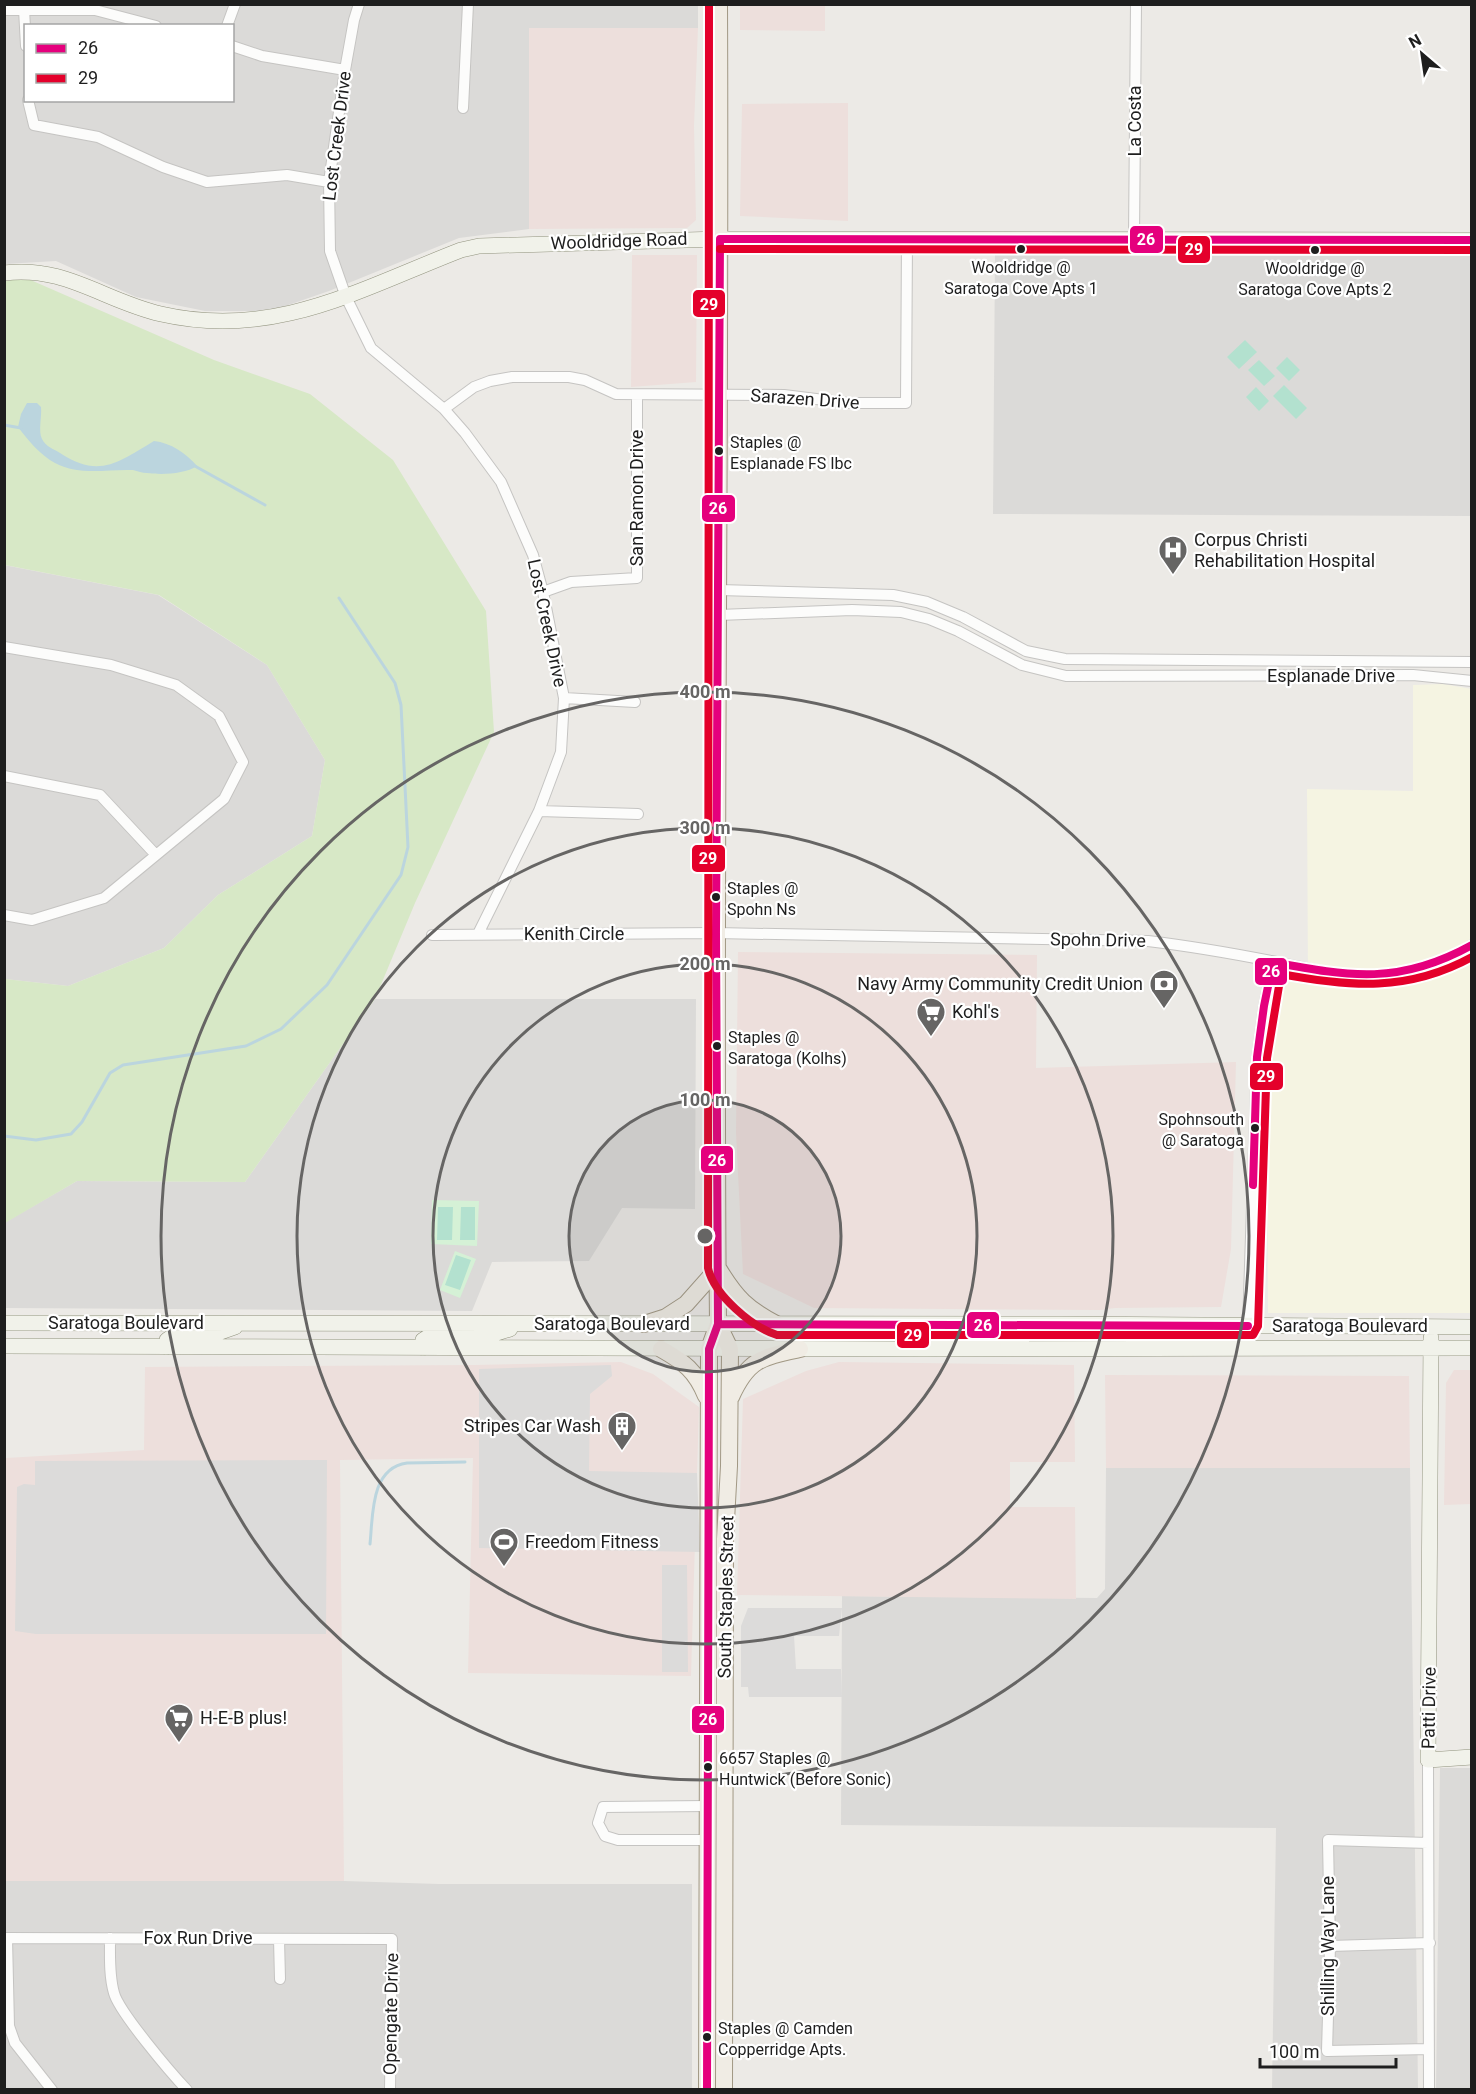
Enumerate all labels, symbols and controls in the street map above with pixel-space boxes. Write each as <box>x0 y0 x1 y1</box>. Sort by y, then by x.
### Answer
legend <box>24 24 234 102</box>
north arrow <box>1392 24 1452 84</box>
text: N <box>1405 30 1425 52</box>
text: 26 <box>78 37 98 58</box>
text: 29 <box>78 67 98 88</box>
street label: Lost Creek Drive <box>318 70 355 202</box>
street label: La Costa <box>1124 86 1145 156</box>
line badge: 26 <box>1129 225 1164 254</box>
street label: Wooldridge Road <box>550 228 688 253</box>
text: 26 <box>1137 230 1155 249</box>
line badge: 29 <box>1177 235 1211 264</box>
text: 29 <box>1185 240 1203 259</box>
marker: Wooldridge @ Saratoga Cove Apts 1 <box>1015 243 1027 255</box>
marker: Wooldridge @ Saratoga Cove Apts 2 <box>1309 244 1321 256</box>
place label: Wooldridge @ Saratoga Cove Apts 1 <box>944 258 1098 298</box>
place label: Wooldridge @ Saratoga Cove Apts 2 <box>1238 259 1392 299</box>
line badge: 29 <box>692 289 726 318</box>
text: 29 <box>700 295 718 314</box>
street label: Sarazen Drive <box>750 384 860 413</box>
street label: San Ramon Drive <box>626 430 647 566</box>
place label: Staples @ Esplanade FS Ibc <box>730 433 852 473</box>
marker: Staples @ Esplanade FS Ibc <box>713 445 725 457</box>
line badge: 26 <box>701 494 736 523</box>
text: 26 <box>709 499 727 518</box>
place label: Corpus Christi Rehabilitation Hospital <box>1194 529 1375 571</box>
hospital icon: Corpus Christi Rehabilitation Hospital <box>1157 534 1189 576</box>
street label: Lost Creek Drive <box>524 557 571 689</box>
street label: Esplanade Drive <box>1267 665 1395 686</box>
text: 400 m <box>679 681 731 702</box>
text: 300 m <box>679 817 731 838</box>
line badge: 29 <box>691 844 726 873</box>
text: 29 <box>699 849 717 868</box>
place label: Staples @ Spohn Ns <box>727 879 798 919</box>
marker: Staples @ Spohn Ns <box>710 891 722 903</box>
street label: Kenith Circle <box>524 923 624 944</box>
street label: Spohn Drive <box>1050 928 1146 951</box>
text: 200 m <box>679 953 731 974</box>
line badge: 26 <box>1254 957 1288 986</box>
text: 26 <box>1262 962 1280 981</box>
bank icon: Navy Army Community Credit Union <box>1148 968 1180 1010</box>
place label: Navy Army Community Credit Union <box>857 973 1143 994</box>
supermarket icon: Kohl's <box>915 996 947 1038</box>
place label: Kohl's <box>952 1001 999 1022</box>
place label: Staples @ Saratoga (Kolhs) <box>728 1028 847 1068</box>
marker: Staples @ Saratoga (Kolhs) <box>711 1040 723 1052</box>
line badge: 29 <box>1249 1062 1284 1091</box>
text: 29 <box>1257 1067 1275 1086</box>
text: 100 m <box>679 1089 731 1110</box>
place label: Spohnsouth @ Saratoga <box>1158 1110 1244 1150</box>
marker: Spohnsouth @ Saratoga <box>1249 1122 1261 1134</box>
line badge: 26 <box>700 1145 734 1174</box>
text: 26 <box>708 1151 726 1170</box>
centre of rings <box>695 1226 715 1246</box>
line badge: 26 <box>966 1311 1000 1339</box>
street label: Saratoga Boulevard <box>48 1312 204 1333</box>
street label: Saratoga Boulevard <box>534 1313 690 1334</box>
street label: Saratoga Boulevard <box>1272 1315 1428 1336</box>
text: 26 <box>974 1316 992 1335</box>
line badge: 29 <box>896 1321 930 1349</box>
text: 29 <box>904 1326 922 1345</box>
building icon: Stripes Car Wash <box>606 1410 638 1452</box>
place label: Stripes Car Wash <box>464 1415 601 1436</box>
street label: South Staples Street <box>714 1515 737 1679</box>
sports icon: Freedom Fitness <box>488 1526 520 1568</box>
place label: Freedom Fitness <box>525 1531 659 1552</box>
street label: Patti Drive <box>1417 1667 1440 1749</box>
supermarket icon: H-E-B plus! <box>163 1702 195 1744</box>
line badge: 26 <box>691 1705 725 1734</box>
place label: H-E-B plus! <box>200 1707 287 1728</box>
text: 26 <box>699 1710 717 1729</box>
place label: 6657 Staples @ Huntwick (Before Sonic) <box>719 1749 891 1789</box>
marker: 6657 Staples @ Huntwick (Before Sonic) <box>702 1761 714 1773</box>
street label: Shilling Way Lane <box>1317 1876 1338 2016</box>
street label: Fox Run Drive <box>143 1927 253 1948</box>
street label: Opengate Drive <box>379 1953 402 2075</box>
place label: Staples @ Camden Copperridge Apts. <box>718 2019 853 2059</box>
marker: Staples @ Camden Copperridge Apts. <box>701 2031 713 2043</box>
scale bar <box>1260 2031 1396 2069</box>
text: 100 m <box>1269 2041 1320 2062</box>

